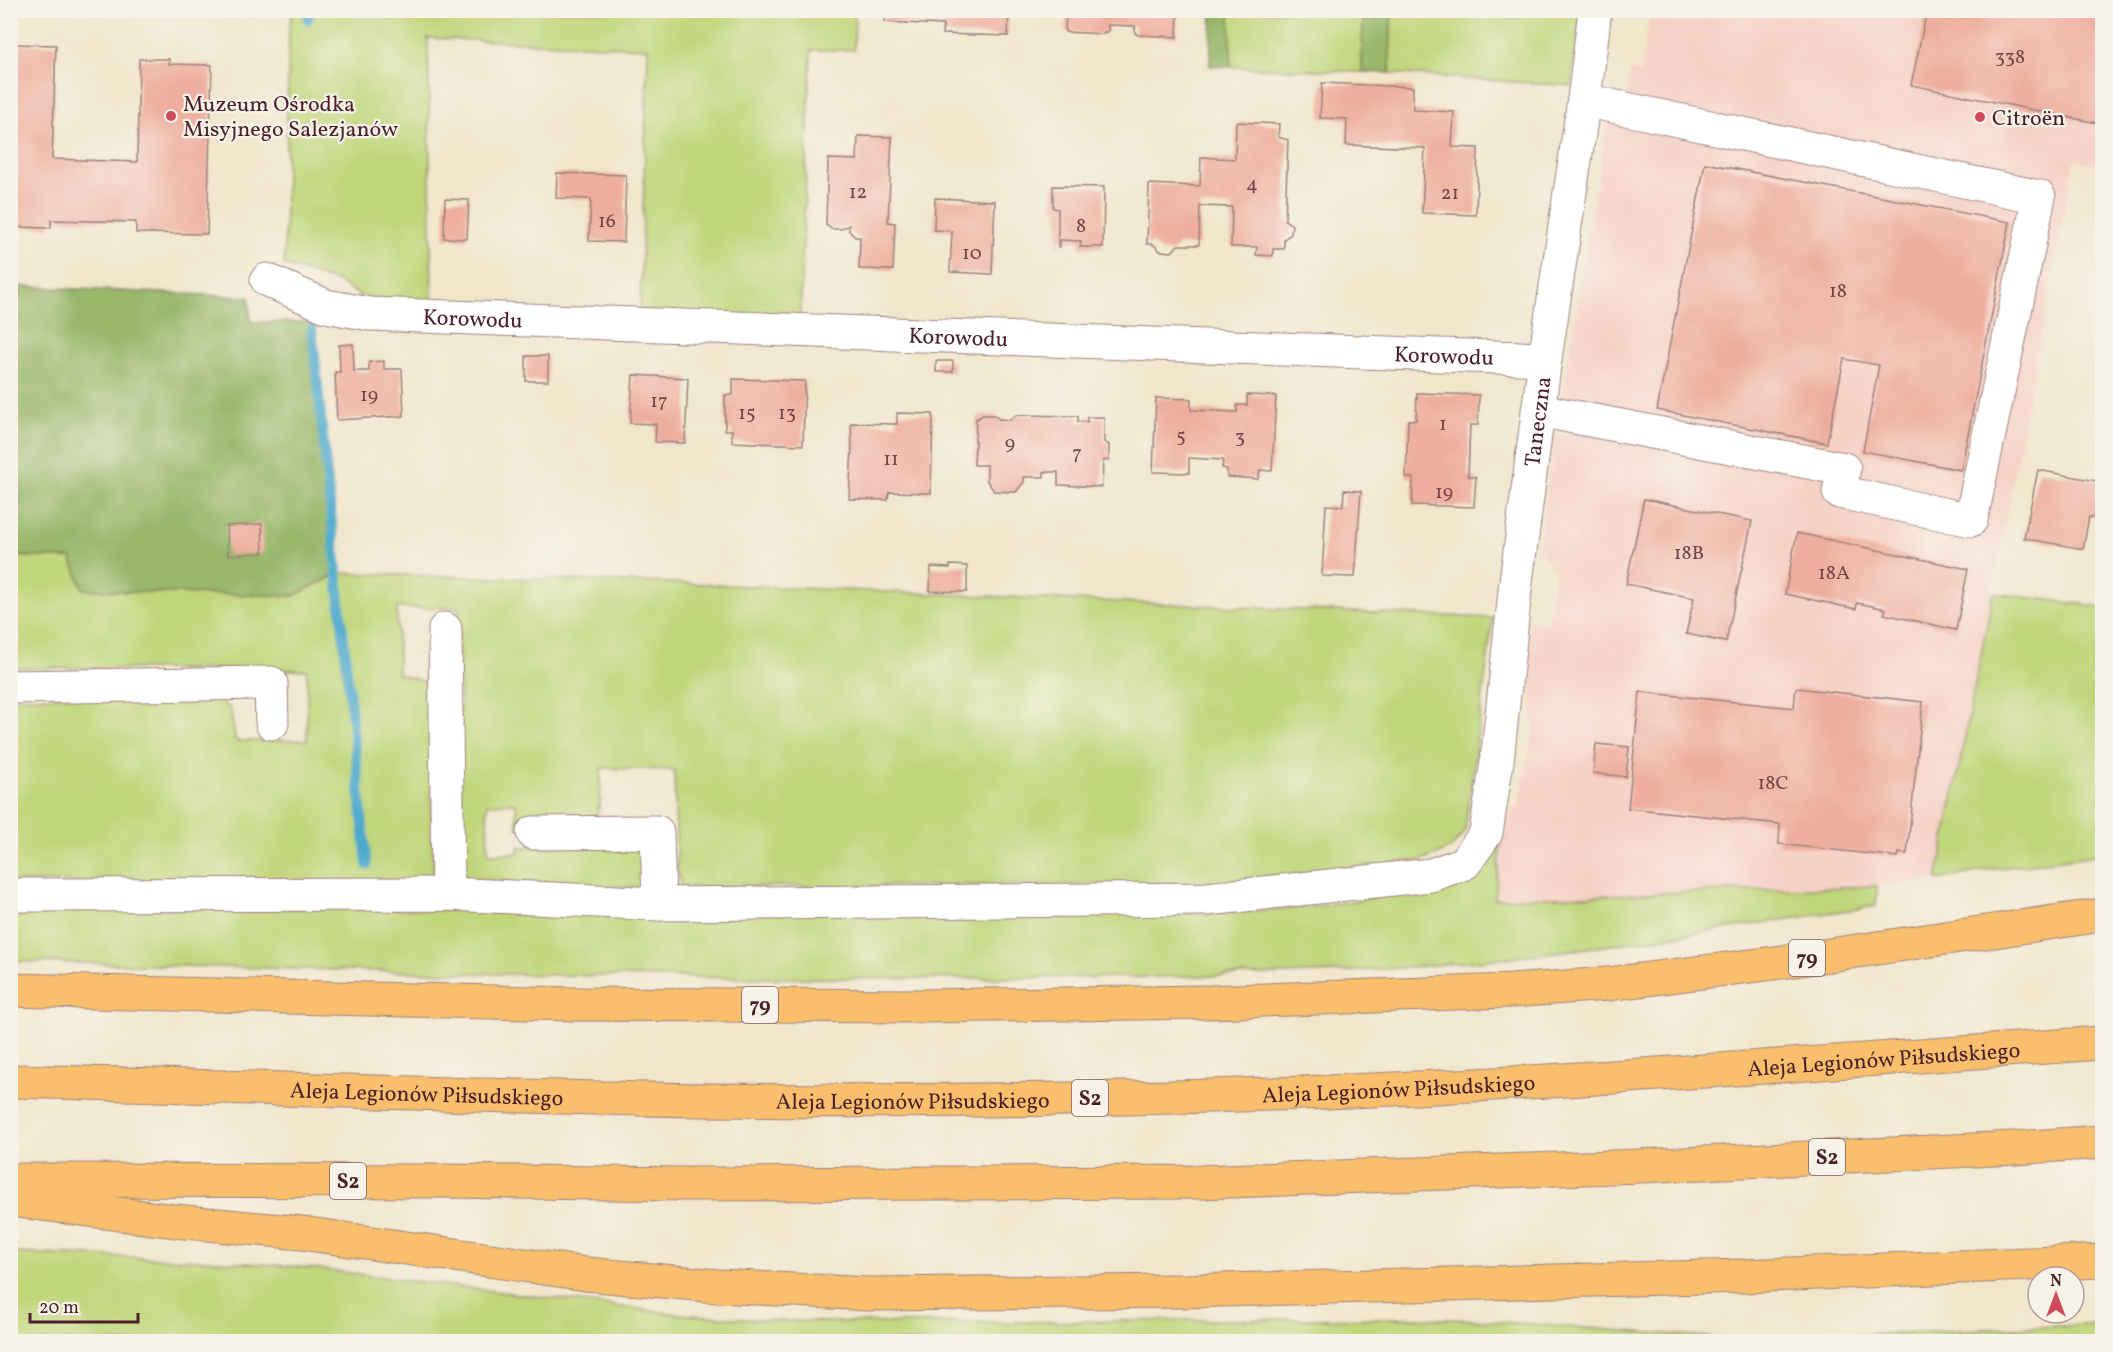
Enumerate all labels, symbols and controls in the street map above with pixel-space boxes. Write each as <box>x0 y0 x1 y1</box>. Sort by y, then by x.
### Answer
house number: 338 <box>1995 44 2025 72</box>
place label: Muzeum Ośrodka Misyjnego Salezjanów <box>183 90 398 146</box>
place label: Citroën <box>1992 104 2065 135</box>
marker: Muzeum Ośrodka Misyjnego Salezjanów <box>164 109 178 123</box>
marker: Citroën <box>1973 110 1987 124</box>
house number: 4 <box>1246 171 1258 199</box>
house number: 12 <box>849 179 867 207</box>
house number: 21 <box>1441 180 1459 208</box>
house number: 16 <box>598 208 616 236</box>
house number: 8 <box>1076 213 1086 241</box>
house number: 10 <box>962 240 982 268</box>
house number: 18 <box>1829 278 1847 306</box>
street label: Korowodu <box>422 303 523 338</box>
street label: Korowodu <box>908 322 1009 356</box>
street label: Korowodu <box>1393 340 1494 375</box>
street label: Taneczna <box>1518 375 1561 469</box>
house number: 19 <box>360 382 378 410</box>
house number: 17 <box>650 388 668 416</box>
house number: 15 <box>738 400 756 428</box>
house number: 13 <box>778 400 796 428</box>
house number: 1 <box>1439 411 1447 439</box>
house number: 5 <box>1176 423 1186 451</box>
house number: 3 <box>1235 424 1245 452</box>
house number: 9 <box>1005 430 1015 458</box>
house number: 7 <box>1072 440 1082 468</box>
house number: 11 <box>883 446 899 474</box>
house number: 19 <box>1435 479 1453 507</box>
house number: 18B <box>1674 540 1704 568</box>
house number: 18A <box>1818 560 1850 588</box>
house number: 18C <box>1758 770 1788 798</box>
road number: 79 <box>1789 940 1825 976</box>
road number: 79 <box>742 987 778 1023</box>
street label: Aleja Legionów Piłsudskiego <box>1746 1036 2021 1086</box>
street label: Aleja Legionów Piłsudskiego <box>1261 1069 1536 1112</box>
street label: Aleja Legionów Piłsudskiego <box>290 1076 564 1115</box>
road number: S2 <box>1072 1080 1108 1116</box>
street label: Aleja Legionów Piłsudskiego <box>776 1086 1050 1119</box>
road number: S2 <box>1809 1139 1845 1175</box>
road number: S2 <box>330 1163 366 1199</box>
north arrow <box>2026 1265 2086 1325</box>
text: N <box>2050 1271 2062 1293</box>
scale bar <box>30 1286 138 1324</box>
text: 20 m <box>39 1296 79 1321</box>

